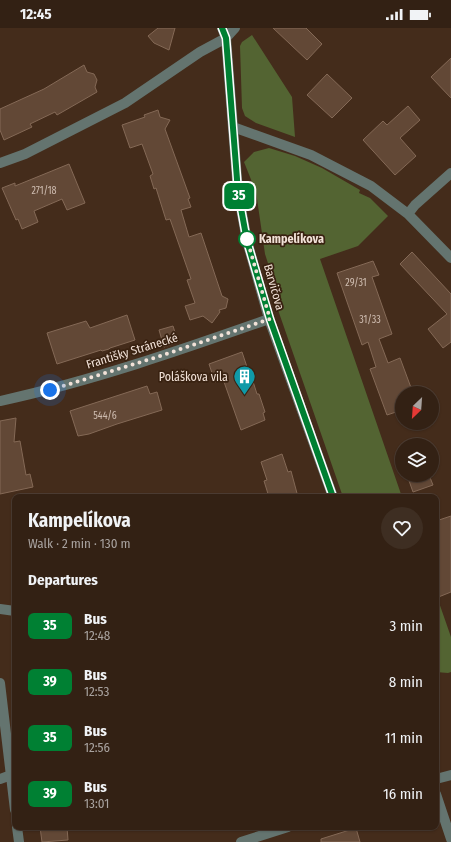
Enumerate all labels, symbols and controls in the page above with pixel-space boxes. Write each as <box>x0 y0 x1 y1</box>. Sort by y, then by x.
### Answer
text: 12:45 <box>20 5 52 23</box>
line badge: 35 <box>221 183 257 209</box>
house number: 271/18 <box>31 185 57 197</box>
text: 35 <box>232 187 246 204</box>
marker: Kampelíkova <box>238 230 256 248</box>
place label: Kampelíkova <box>259 232 324 246</box>
street label: Barvičova <box>261 262 287 312</box>
house number: 29/31 <box>345 277 367 289</box>
house number: 31/33 <box>359 314 381 326</box>
street label: Františky Stránecké <box>84 330 180 372</box>
building icon: Poláškova vila <box>231 364 257 397</box>
place label: Poláškova vila <box>159 370 228 384</box>
your location <box>40 380 60 400</box>
north arrow <box>395 386 439 430</box>
map controls <box>395 386 439 482</box>
house number: 544/6 <box>93 410 117 422</box>
button: layers <box>395 438 439 482</box>
button: heart <box>381 507 423 549</box>
text: Kampelíkova <box>28 509 131 532</box>
text: Walk · 2 min · 130 m <box>28 536 130 551</box>
text: Departures <box>28 571 98 589</box>
text: Bus <box>84 610 107 628</box>
text: 35 <box>43 617 57 634</box>
text: 3 min <box>389 617 423 635</box>
text: 12:48 <box>84 628 110 643</box>
text: Bus <box>84 666 107 684</box>
text: 39 <box>43 673 57 690</box>
text: 8 min <box>389 673 423 691</box>
text: 12:53 <box>84 684 109 699</box>
text: Bus <box>84 722 107 740</box>
text: 35 <box>43 729 57 746</box>
text: 11 min <box>385 729 423 747</box>
text: 12:56 <box>84 740 110 755</box>
text: Bus <box>84 778 107 796</box>
text: 39 <box>43 785 57 802</box>
text: 16 min <box>383 785 423 803</box>
text: 13:01 <box>84 796 109 811</box>

